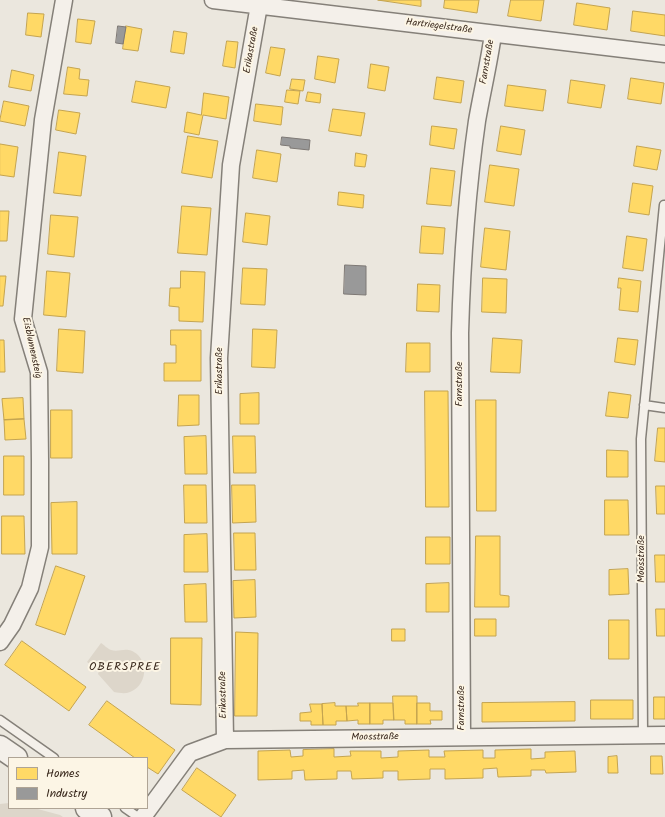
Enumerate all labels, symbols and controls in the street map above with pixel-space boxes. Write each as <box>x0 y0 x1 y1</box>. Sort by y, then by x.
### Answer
street label: Hartriegelstraße <box>405 17 473 37</box>
street label: Erikastraße <box>242 26 262 74</box>
street label: Farnstraße <box>478 39 498 85</box>
street label: Eisblumensteig <box>19 316 43 380</box>
street label: Erikastraße <box>214 347 226 395</box>
street label: Farnstraße <box>454 361 466 407</box>
street label: Moosstraße <box>636 535 648 583</box>
district label: OBERSPREE <box>89 661 161 675</box>
street label: Erikastraße <box>218 671 230 719</box>
street label: Farnstraße <box>456 685 468 731</box>
street label: Moosstraße <box>351 732 399 744</box>
legend <box>8 757 148 809</box>
text: Homes <box>46 764 80 783</box>
text: Industry <box>46 784 87 803</box>

